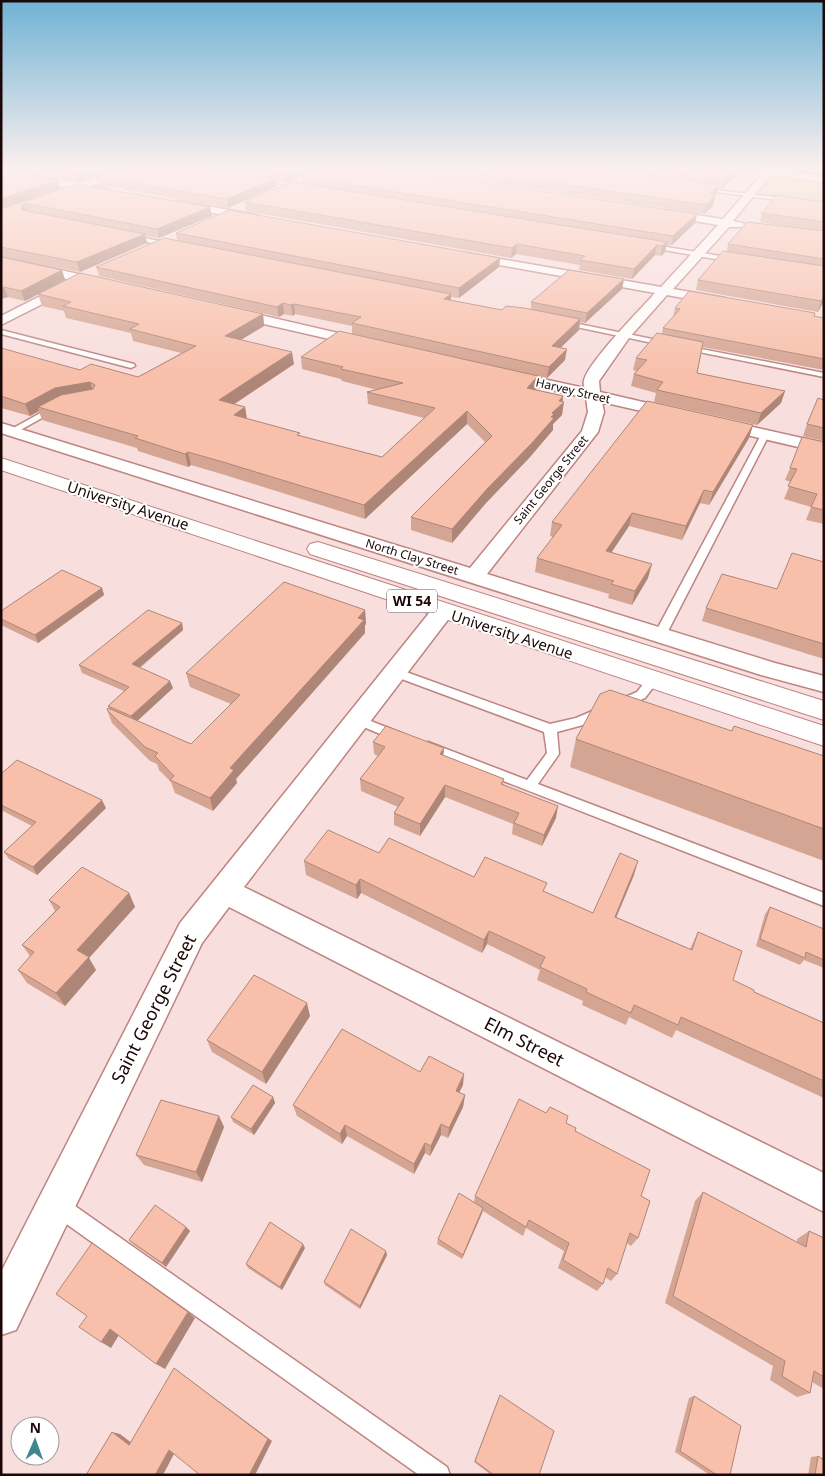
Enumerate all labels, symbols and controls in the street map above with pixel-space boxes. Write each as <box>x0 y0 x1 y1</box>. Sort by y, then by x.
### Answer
street label: Harvey Street <box>534 374 613 407</box>
street label: Saint George Street <box>509 431 592 528</box>
street label: University Avenue <box>65 476 192 534</box>
street label: North Clay Street <box>364 534 461 579</box>
road number: WI 54 <box>387 590 437 612</box>
street label: University Avenue <box>449 605 576 663</box>
street label: Saint George Street <box>105 929 201 1087</box>
street label: Elm Street <box>481 1011 569 1072</box>
north arrow <box>10 1416 60 1466</box>
text: N <box>29 1418 41 1437</box>

